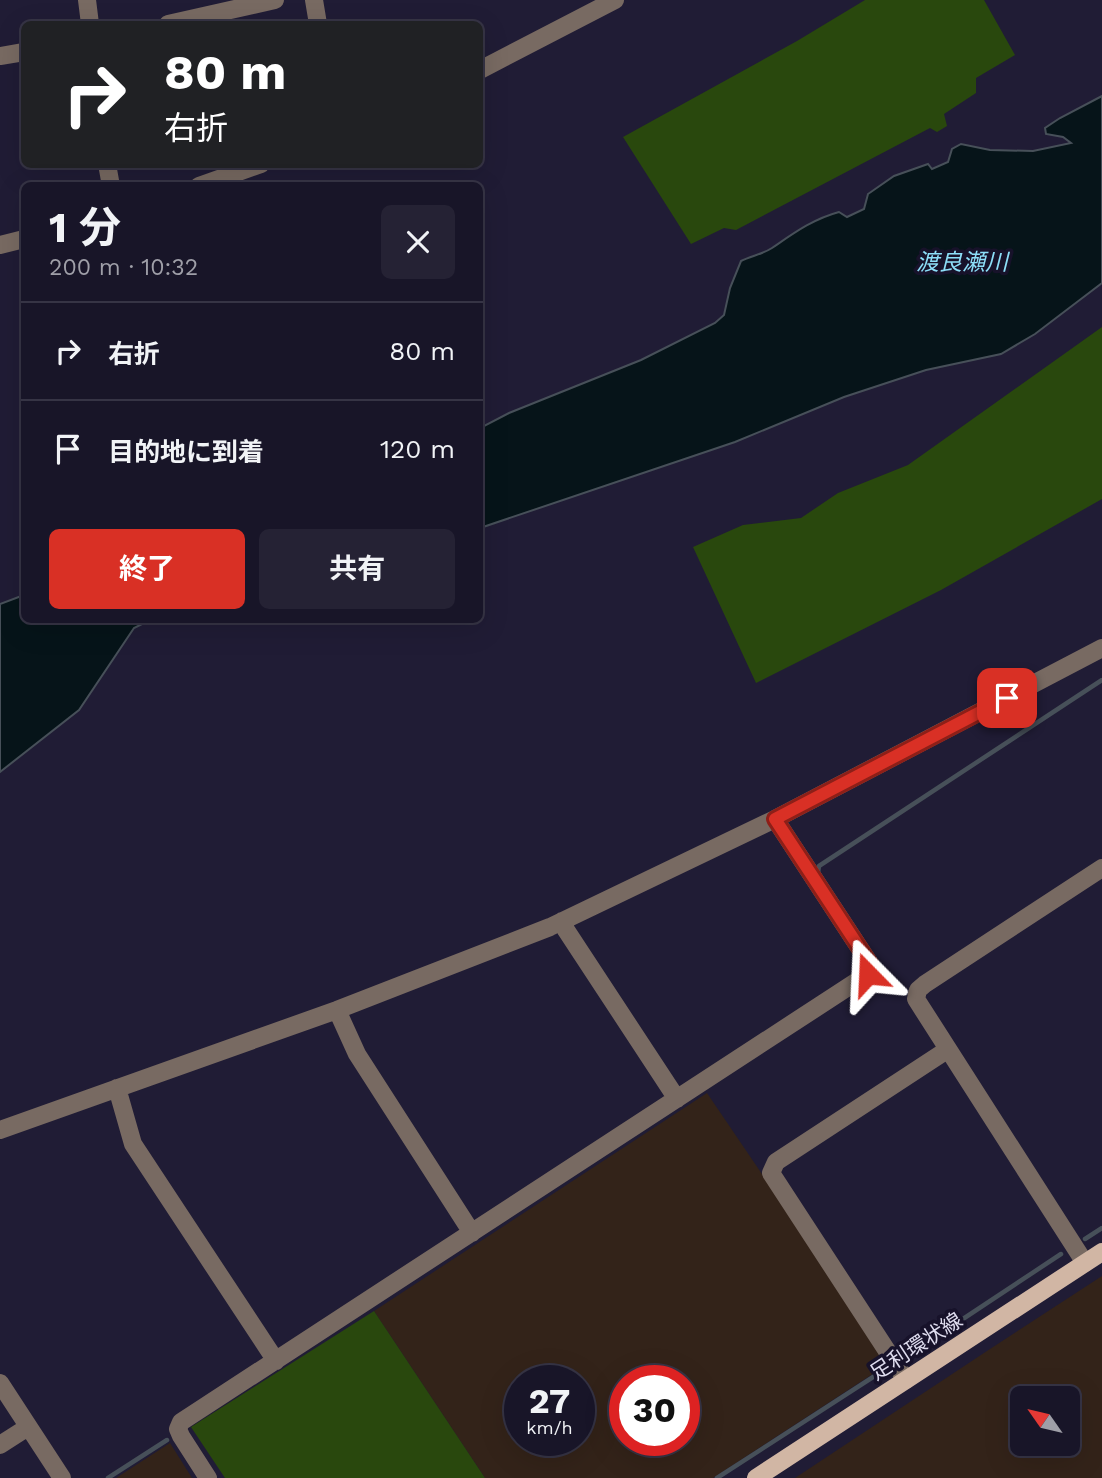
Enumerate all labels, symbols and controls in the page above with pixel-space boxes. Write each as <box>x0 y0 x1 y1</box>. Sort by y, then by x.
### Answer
text: 80 m <box>164 43 286 101</box>
icon: right <box>49 49 140 140</box>
text: 右折 <box>164 109 228 147</box>
text: 1 分 <box>49 203 121 252</box>
button: close <box>381 205 455 279</box>
water label: 渡良瀬川 <box>916 249 1011 276</box>
text: 200 m · 10:32 <box>49 254 198 281</box>
icon: right <box>49 332 87 370</box>
text: 80 m <box>389 336 455 366</box>
text: 右折 <box>108 339 160 369</box>
icon: arrive <box>49 430 87 468</box>
text: 120 m <box>380 434 455 464</box>
text: 目的地に到着 <box>108 437 264 467</box>
button: 終了 <box>49 529 245 609</box>
button: 共有 <box>259 529 455 609</box>
pin <box>977 668 1037 728</box>
icon: arrive <box>988 679 1026 717</box>
position arrow <box>831 937 905 1011</box>
street label: 足利環状線 <box>865 1307 967 1385</box>
speed limit sign: 30 <box>609 1365 700 1456</box>
text: 27 <box>529 1380 570 1422</box>
north arrow <box>1010 1386 1080 1456</box>
map controls <box>1010 1386 1080 1456</box>
text: km/h <box>526 1417 573 1438</box>

